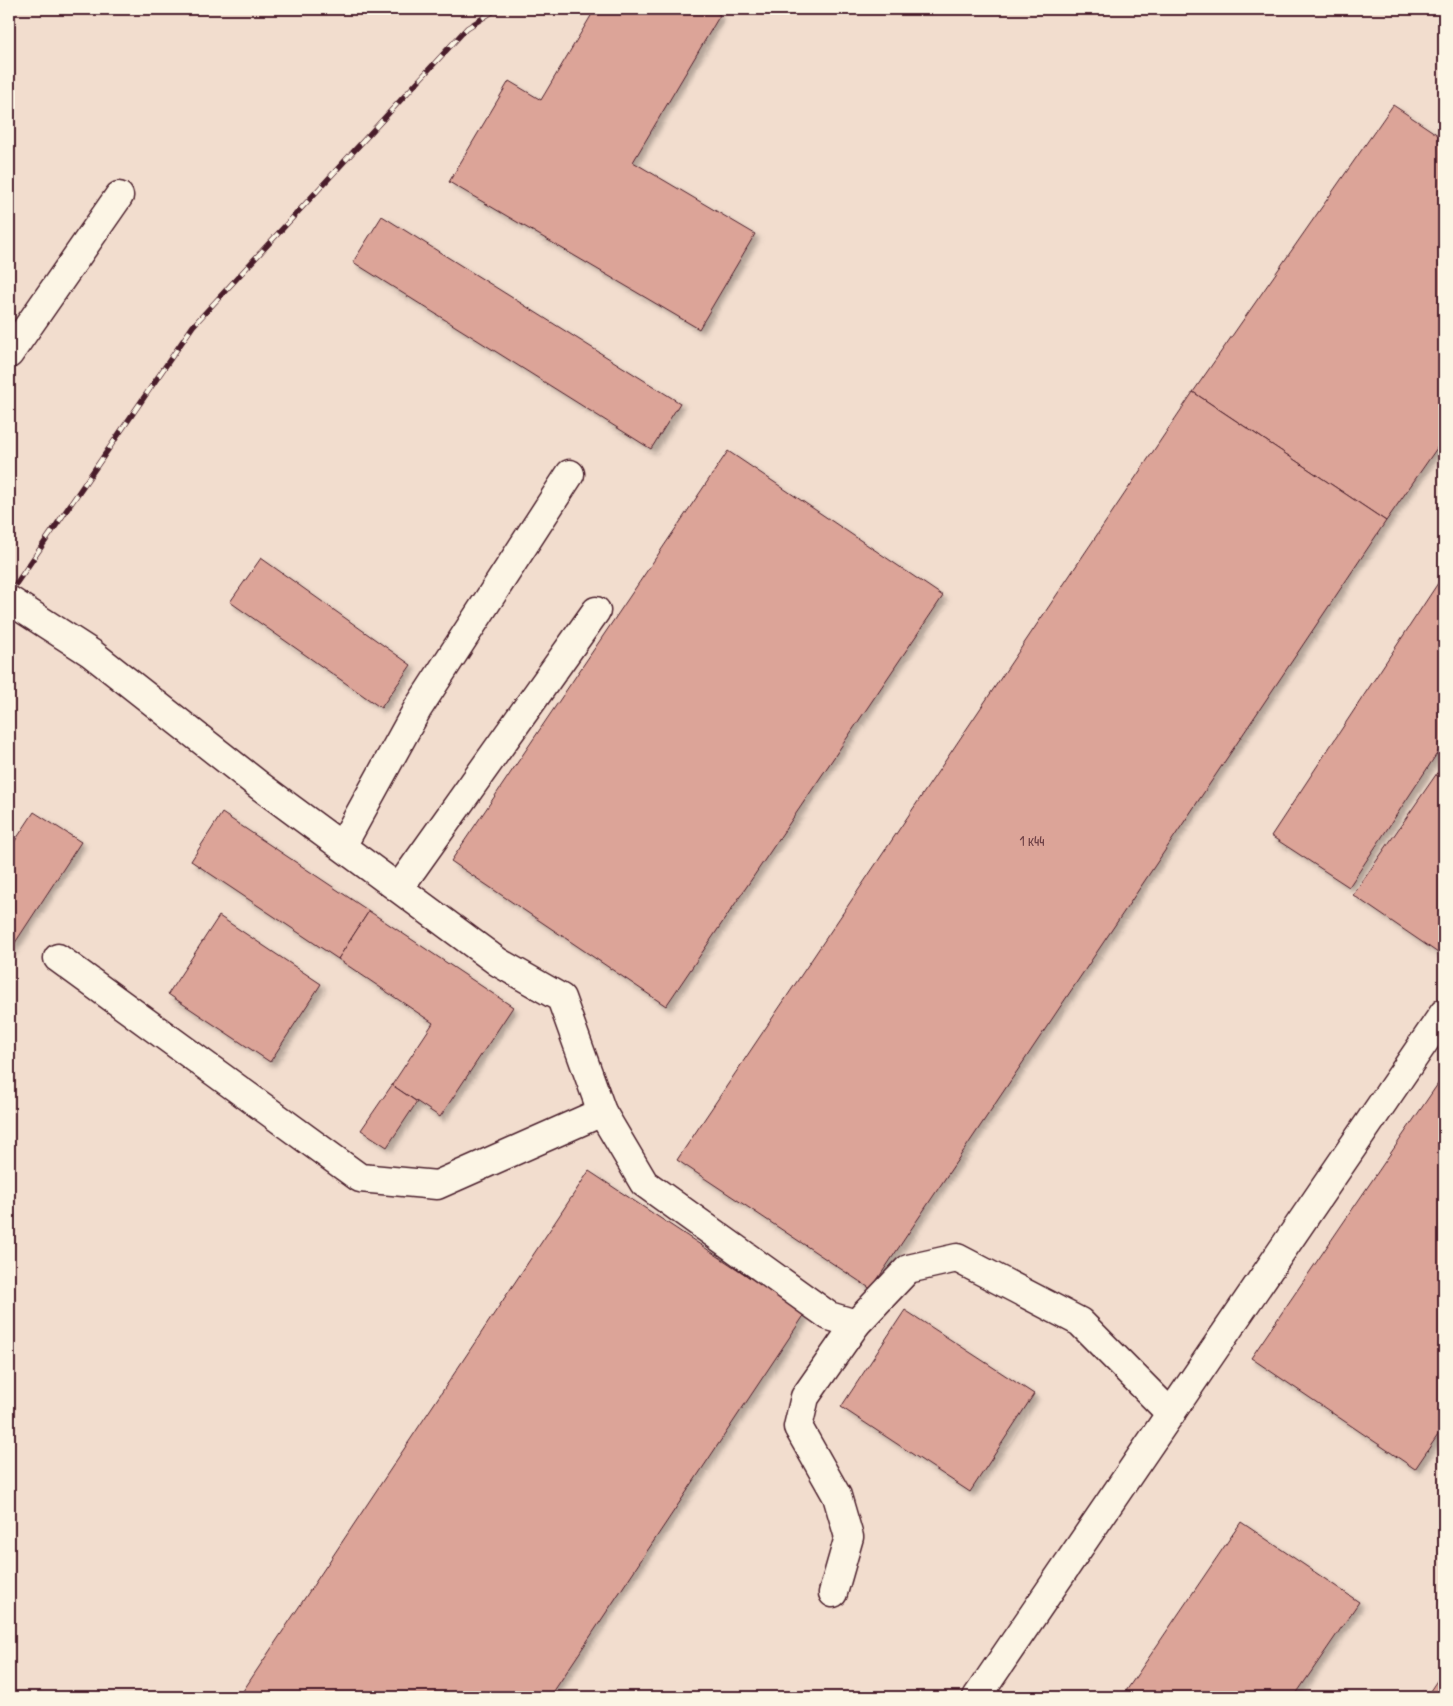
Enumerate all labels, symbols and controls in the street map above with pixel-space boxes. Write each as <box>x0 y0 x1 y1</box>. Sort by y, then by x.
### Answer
house number: 1 к44 <box>1020 831 1044 850</box>

